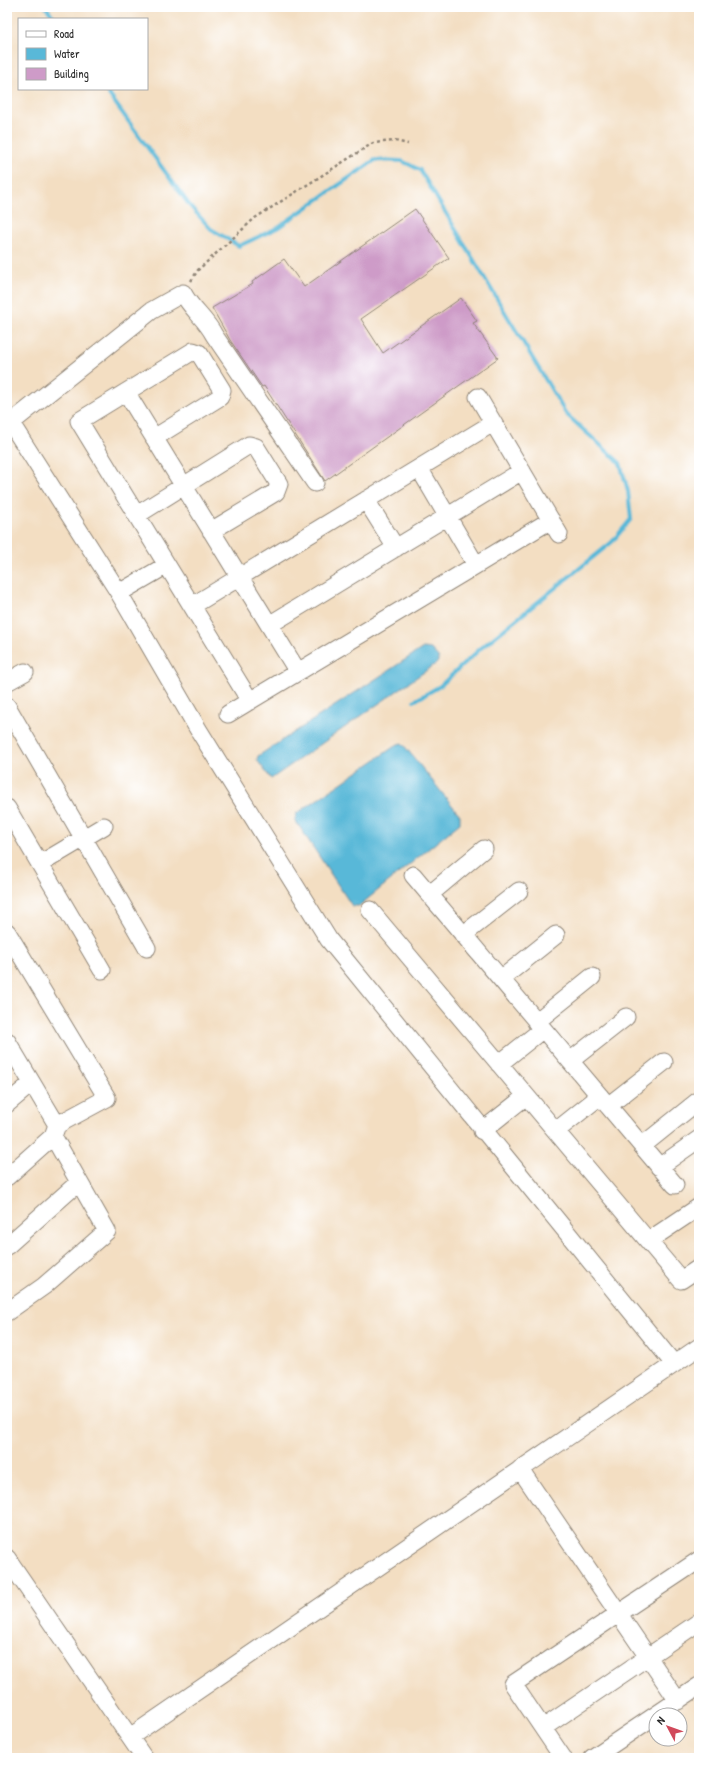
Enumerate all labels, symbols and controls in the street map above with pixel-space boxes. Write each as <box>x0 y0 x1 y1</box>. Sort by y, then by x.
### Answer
legend <box>18 18 148 90</box>
text: Road <box>54 25 74 42</box>
text: Water <box>54 45 80 62</box>
text: Building <box>54 65 89 82</box>
north arrow <box>648 1707 688 1747</box>
text: N <box>653 1714 668 1727</box>

